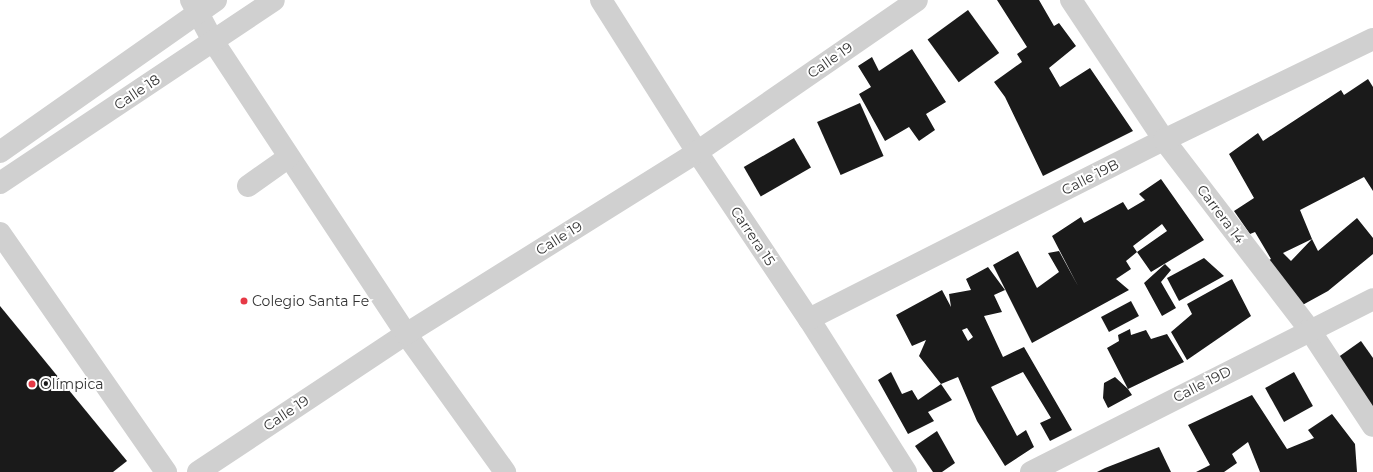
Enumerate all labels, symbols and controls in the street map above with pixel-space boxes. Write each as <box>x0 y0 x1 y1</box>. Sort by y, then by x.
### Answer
street label: Calle 19 <box>804 38 856 82</box>
street label: Calle 18 <box>111 71 163 113</box>
street label: Calle 19B <box>1059 155 1121 199</box>
street label: Carrera 14 <box>1194 181 1248 247</box>
street label: Carrera 15 <box>727 203 779 269</box>
street label: Calle 19 <box>533 217 585 259</box>
place label: Colegio Santa Fe <box>252 293 369 309</box>
marker: Colegio Santa Fe <box>239 296 249 306</box>
street label: Calle 19D <box>1170 362 1234 406</box>
place label: Olímpica <box>40 376 104 392</box>
marker: Olímpica <box>27 379 37 389</box>
street label: Calle 19 <box>260 392 312 434</box>

